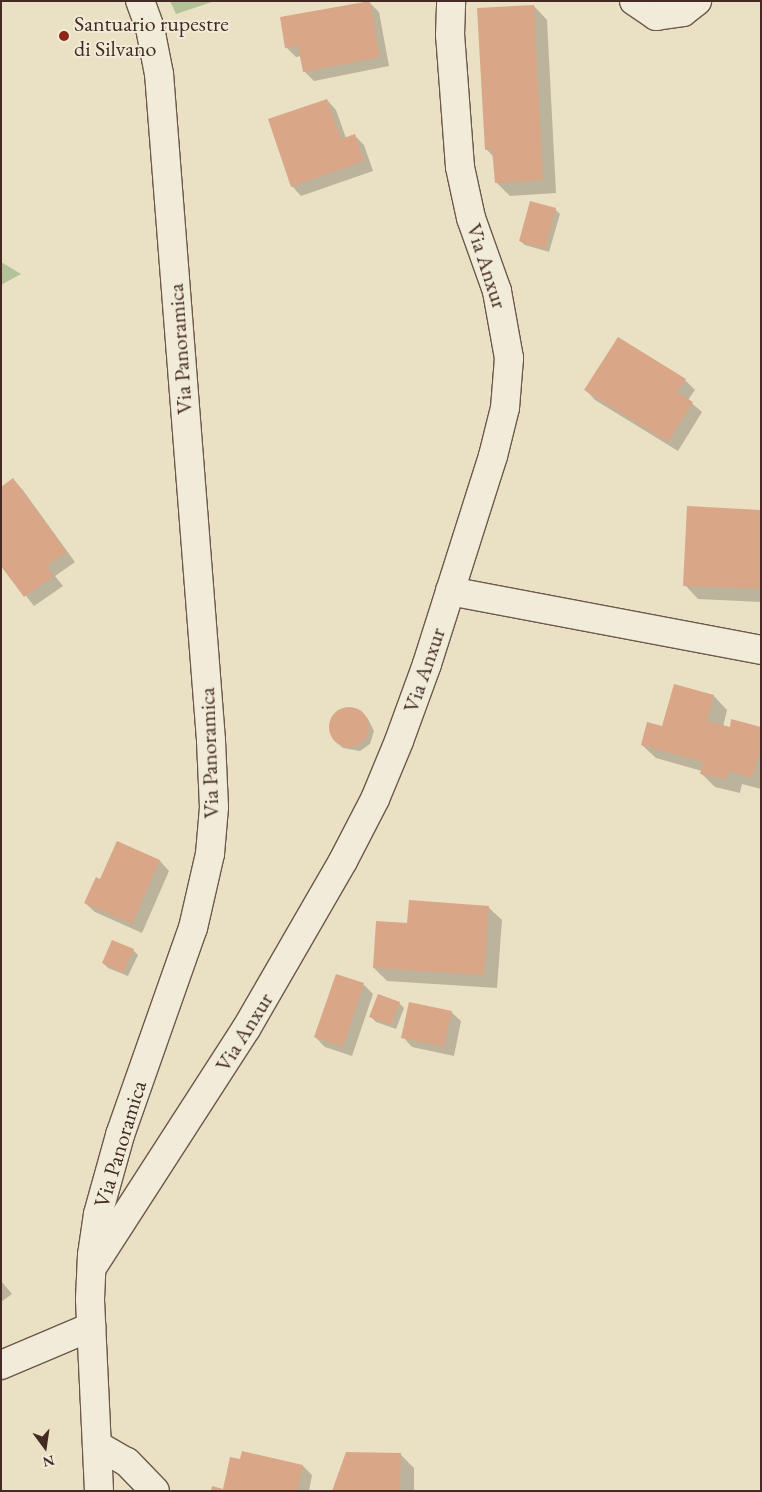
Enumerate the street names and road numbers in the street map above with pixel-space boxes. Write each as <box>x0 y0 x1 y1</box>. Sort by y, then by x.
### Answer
street label: Via Anxur <box>461 220 513 312</box>
street label: Via Panoramica <box>162 283 198 415</box>
street label: Via Anxur <box>397 624 451 716</box>
street label: Via Panoramica <box>194 687 224 819</box>
street label: Via Anxur <box>209 988 279 1076</box>
street label: Via Panoramica <box>88 1077 152 1211</box>

